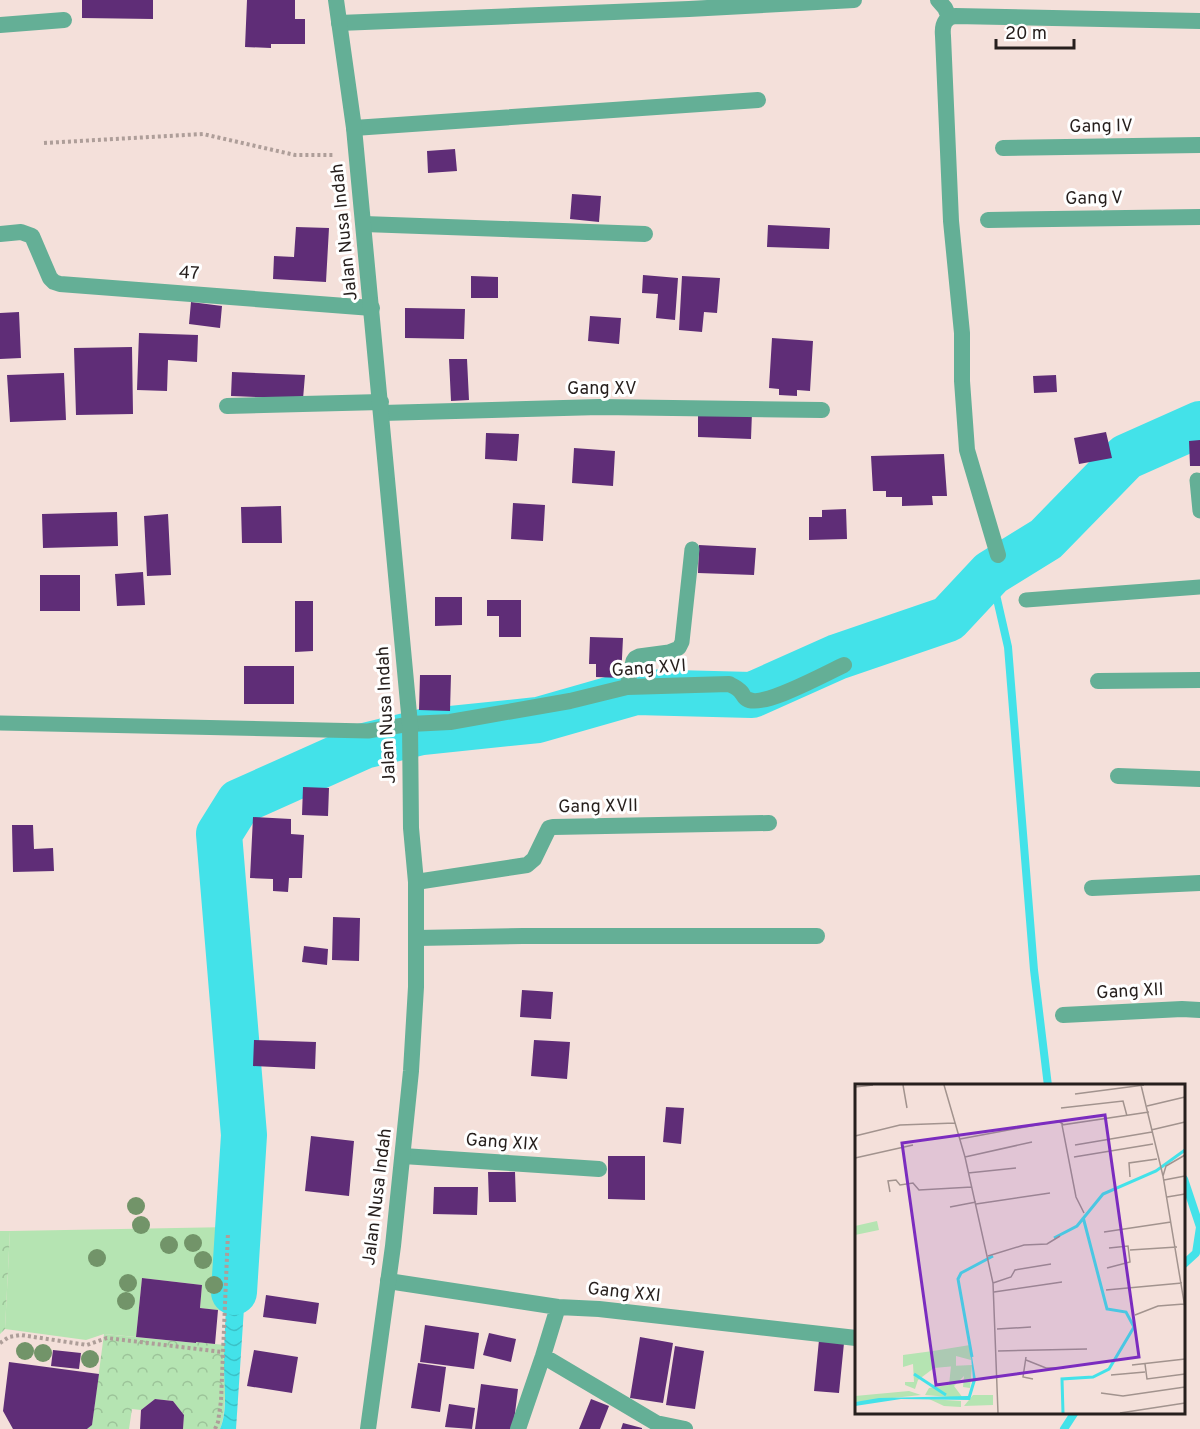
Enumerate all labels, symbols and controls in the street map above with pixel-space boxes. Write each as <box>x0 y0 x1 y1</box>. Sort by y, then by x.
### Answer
scale bar <box>996 12 1074 50</box>
text: 20 m <box>1005 23 1047 46</box>
street label: Gang IV <box>1069 115 1133 139</box>
street label: Jalan Nusa Indah <box>326 162 364 302</box>
street label: Gang V <box>1065 187 1123 211</box>
street label: 47 <box>178 262 200 286</box>
street label: Gang XV <box>567 378 637 401</box>
street label: Jalan Nusa Indah <box>372 645 402 785</box>
street label: Gang XVI <box>611 655 687 683</box>
street label: Gang XVII <box>558 795 638 819</box>
street label: Gang XII <box>1096 979 1164 1005</box>
inset map <box>855 1084 1185 1414</box>
street label: Jalan Nusa Indah <box>358 1127 398 1267</box>
street label: Gang XIX <box>465 1129 540 1157</box>
street label: Gang XXI <box>586 1278 662 1308</box>

